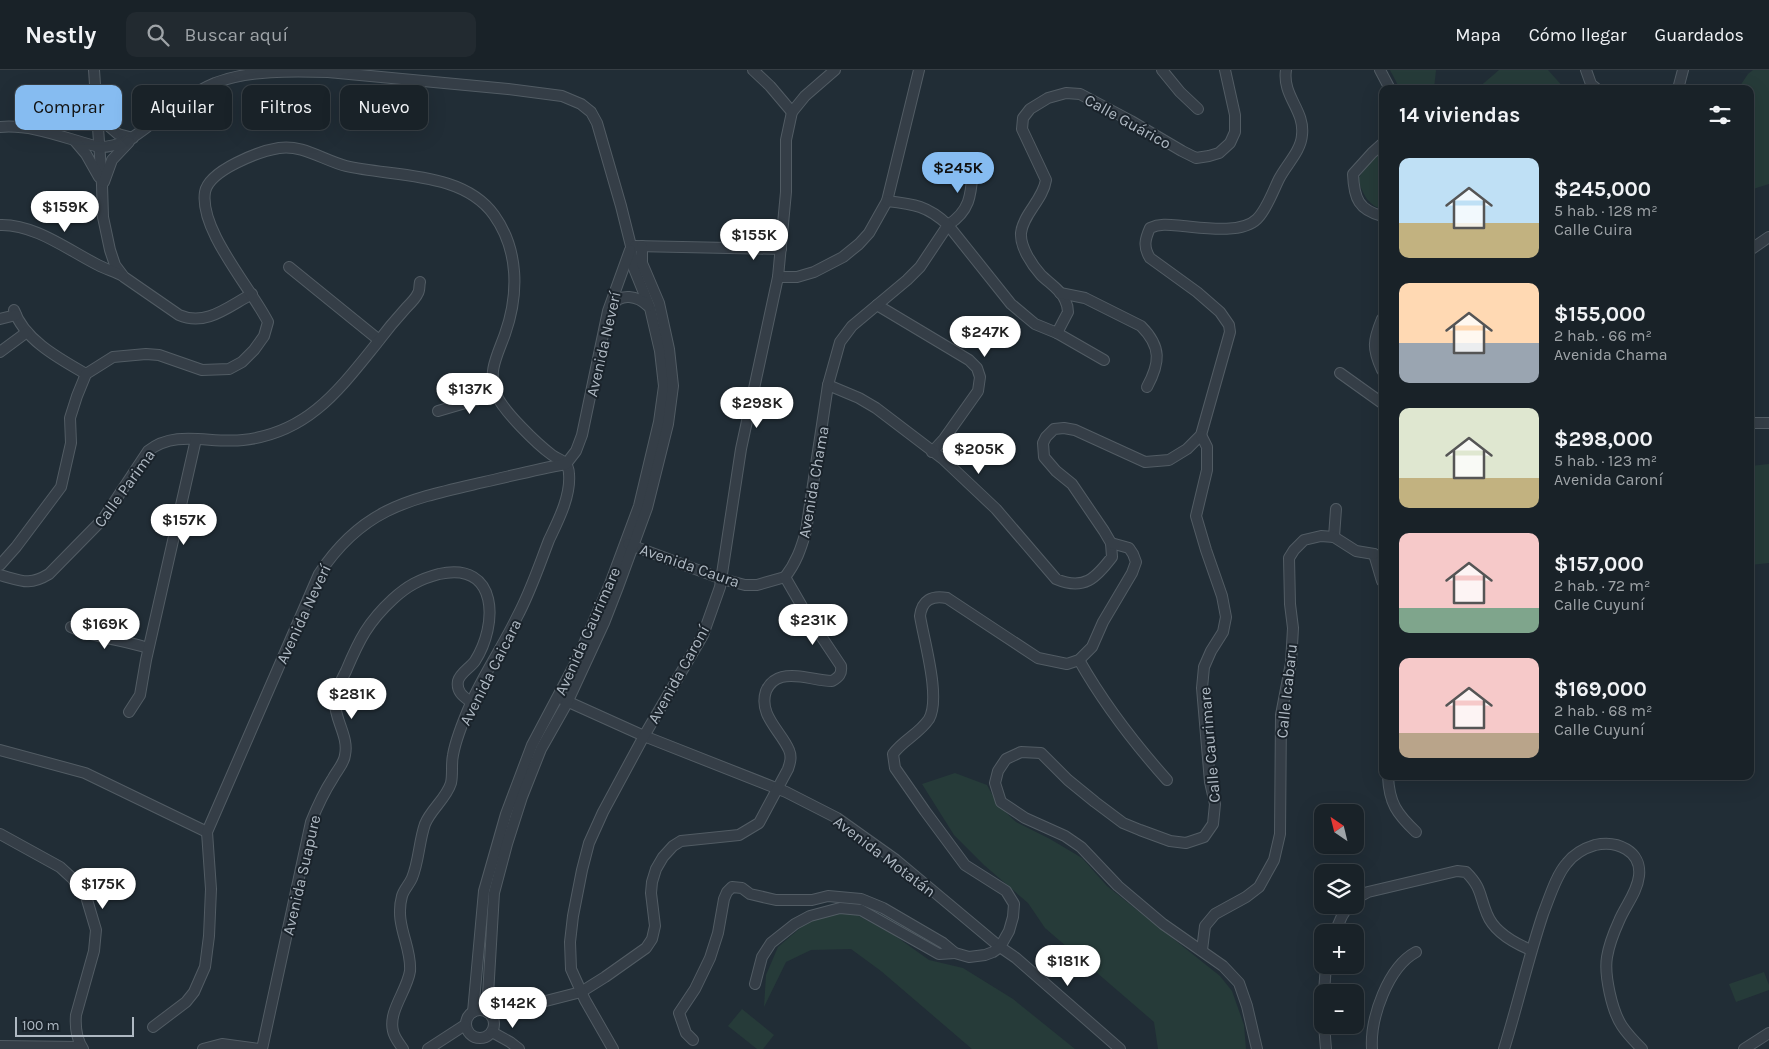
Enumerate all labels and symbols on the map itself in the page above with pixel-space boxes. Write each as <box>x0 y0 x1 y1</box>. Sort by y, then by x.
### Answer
street label: Calle Guárico <box>1081 90 1174 153</box>
pin: $245K <box>923 152 993 194</box>
pin: $159K <box>30 190 100 233</box>
pin: $155K <box>719 218 789 261</box>
street label: Avenida Neverí <box>582 289 625 399</box>
pin: $247K <box>950 316 1020 358</box>
pin: $137K <box>435 372 505 415</box>
pin: $298K <box>722 386 792 429</box>
street label: Avenida Chama <box>794 424 833 540</box>
pin: $205K <box>944 432 1014 475</box>
street label: Calle Parima <box>90 446 159 531</box>
pin: $157K <box>149 504 219 546</box>
street label: Avenida Caura <box>637 539 742 591</box>
street label: Avenida Neverí <box>272 561 335 667</box>
street label: Avenida Caurimare <box>551 564 624 698</box>
pin: $231K <box>778 604 848 646</box>
pin: $169K <box>70 608 140 650</box>
street label: Avenida Caicara <box>456 616 525 729</box>
street label: Avenida Caroní <box>644 622 713 727</box>
street label: Calle Icabaru <box>1272 643 1301 739</box>
pin: $281K <box>317 678 387 720</box>
street label: Calle Caurimare <box>1195 686 1224 804</box>
north arrow <box>1314 804 1364 854</box>
street label: Avenida Motatán <box>830 812 940 901</box>
street label: Avenida Suapure <box>278 813 325 937</box>
pin: $175K <box>68 868 138 910</box>
pin: $181K <box>1033 944 1103 987</box>
pin: $142K <box>478 986 548 1029</box>
scale bar <box>15 1014 134 1037</box>

